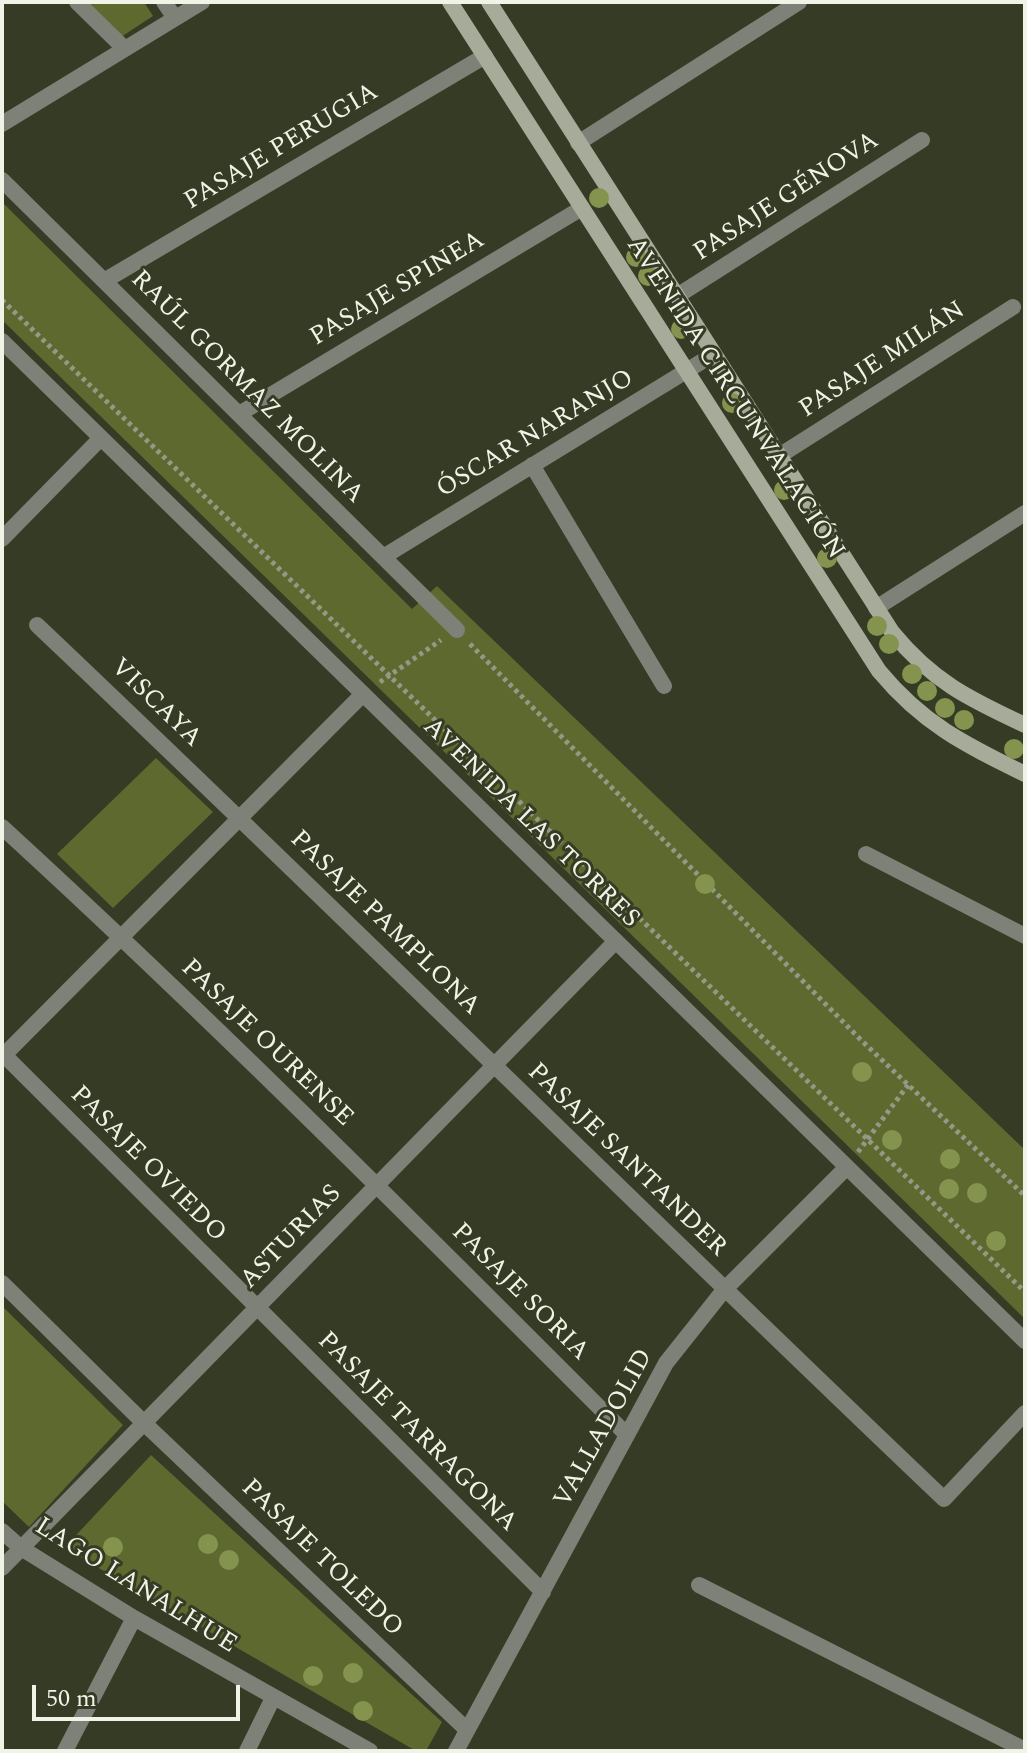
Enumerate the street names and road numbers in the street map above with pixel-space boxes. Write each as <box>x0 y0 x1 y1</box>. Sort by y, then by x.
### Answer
street label: PASAJE PERUGIA <box>179 78 385 218</box>
street label: PASAJE GÉNOVA <box>688 126 886 270</box>
street label: PASAJE SPINEA <box>305 226 491 354</box>
street label: AVENIDA CIRCUNVALACIÓN <box>618 232 850 566</box>
street label: RAÚL GORMAZ MOLINA <box>123 265 369 511</box>
street label: PASAJE MILÁN <box>794 296 972 426</box>
street label: ÓSCAR NARANJO <box>432 364 640 506</box>
street label: VISCAYA <box>103 653 207 755</box>
street label: AVENIDA LAS TORRES <box>415 712 645 936</box>
street label: PASAJE PAMPLONA <box>282 825 486 1023</box>
street label: PASAJE OURENSE <box>173 954 359 1134</box>
street label: PASAJE SANTANDER <box>520 1058 732 1264</box>
street label: PASAJE OVIEDO <box>62 1080 232 1250</box>
street label: ASTURIAS <box>235 1180 349 1296</box>
street label: PASAJE SORIA <box>444 1218 594 1368</box>
street label: PASAJE TARRAGONA <box>309 1326 523 1540</box>
street label: VALLADOLID <box>549 1344 661 1514</box>
street label: PASAJE TOLEDO <box>233 1474 409 1644</box>
street label: LAGO LANALHUE <box>28 1512 242 1662</box>

